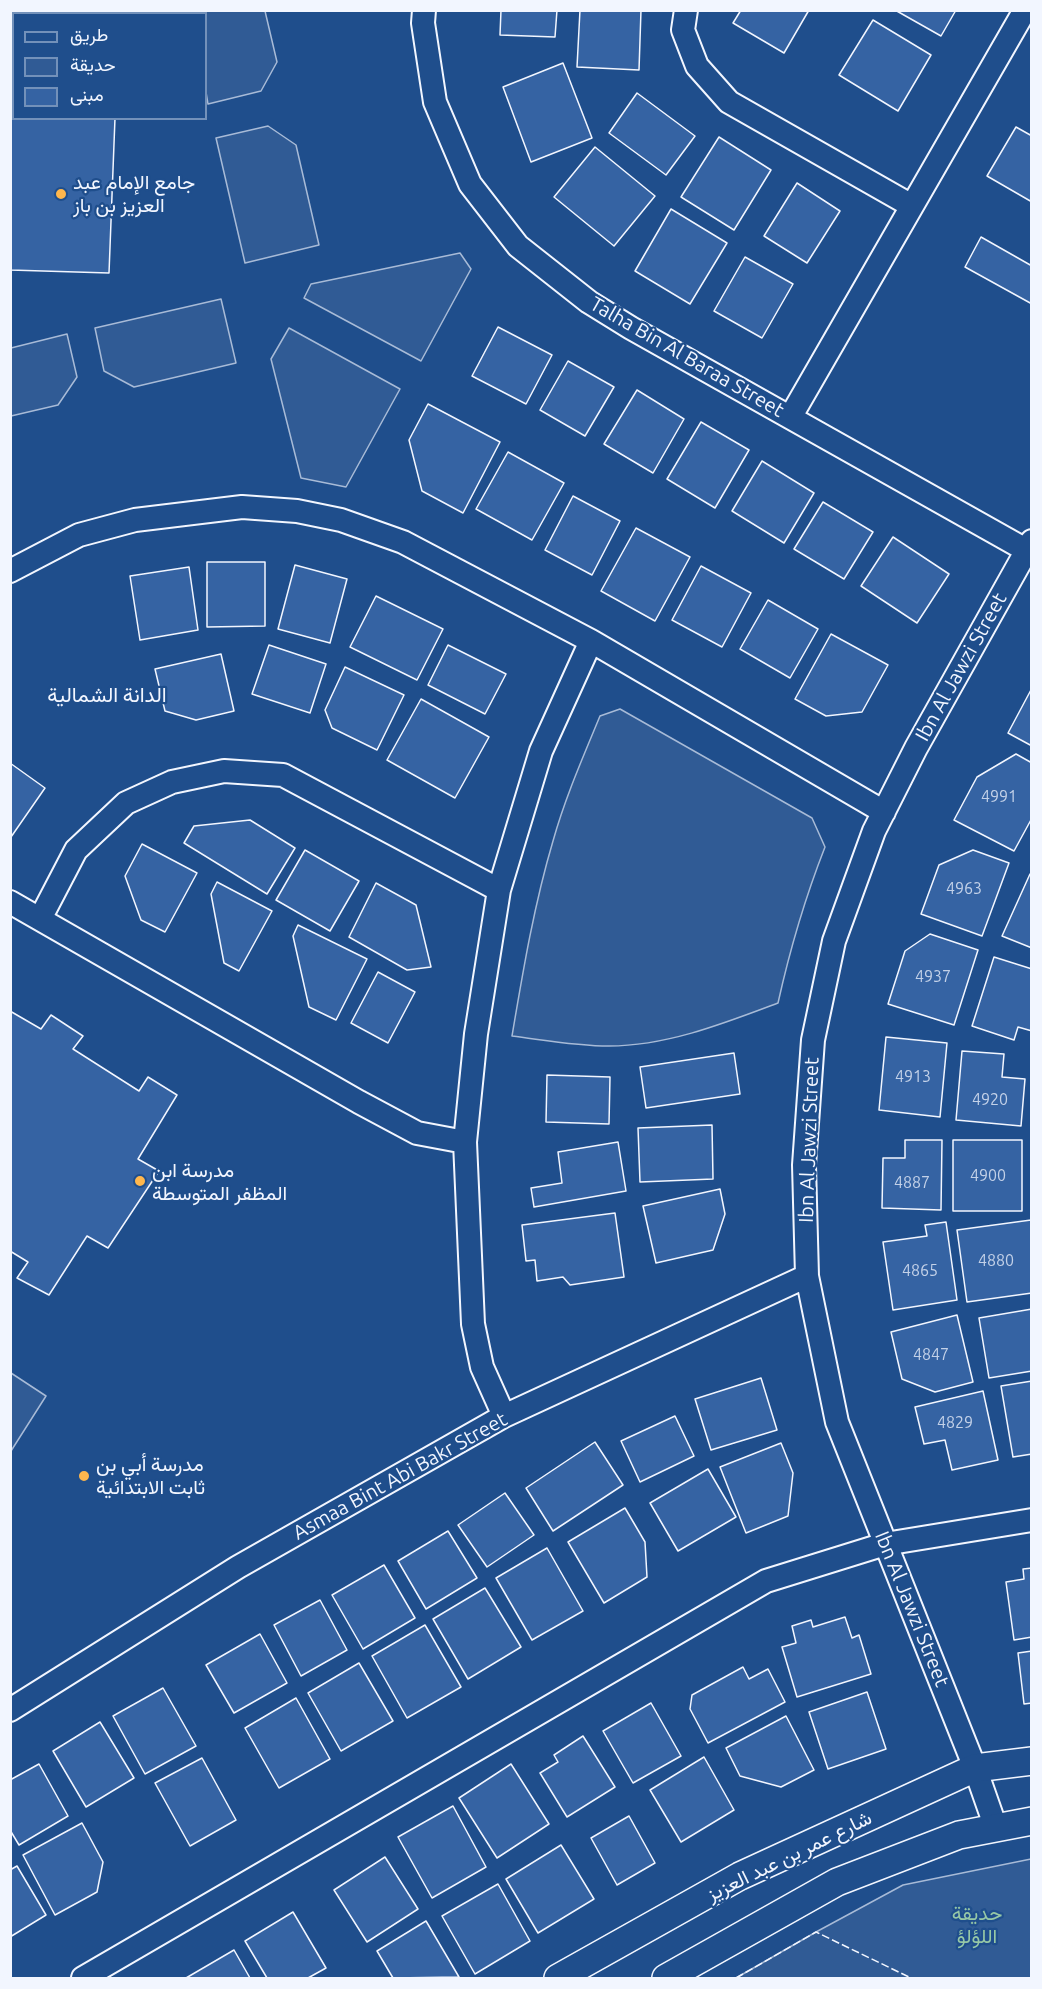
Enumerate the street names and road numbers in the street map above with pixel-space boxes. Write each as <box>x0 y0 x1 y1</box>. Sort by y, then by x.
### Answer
street label: Talha Bin Al Baraa Street <box>586 292 788 422</box>
street label: Ibn Al Jawzi Street <box>910 589 1012 745</box>
street label: Ibn Al Jawzi Street <box>794 1057 824 1223</box>
street label: Asmaa Bint Abi Bakr Street <box>289 1407 511 1545</box>
street label: Ibn Al Jawzi Street <box>870 1528 954 1690</box>
street label: شارع عمر بن عبد العزيز <box>703 1806 875 1906</box>

